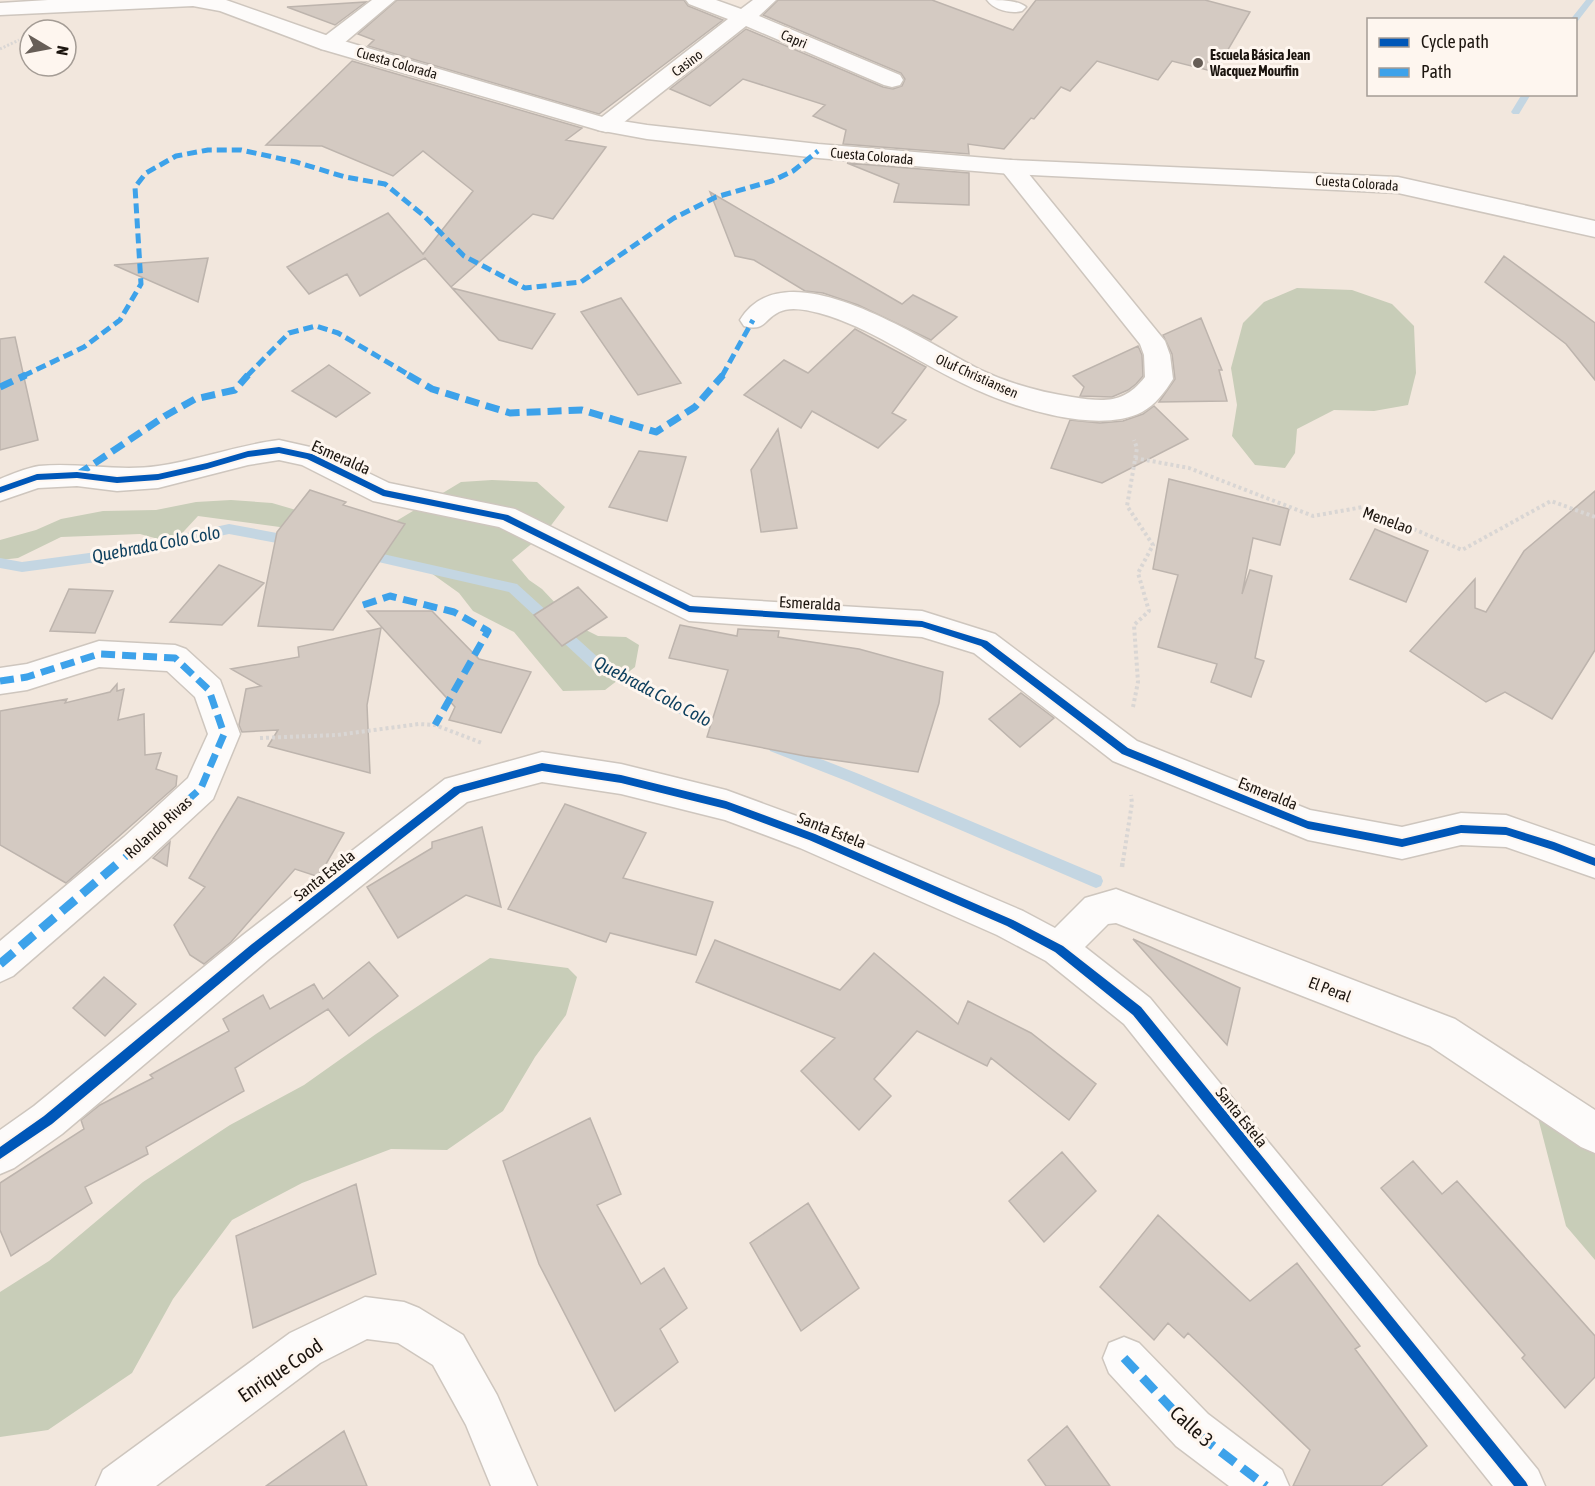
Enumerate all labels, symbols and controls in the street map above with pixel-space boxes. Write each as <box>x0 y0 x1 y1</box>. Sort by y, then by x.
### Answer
north arrow <box>18 18 78 78</box>
legend <box>1367 18 1577 96</box>
street label: Capri <box>779 26 809 52</box>
text: Cycle path <box>1421 31 1489 52</box>
text: N <box>53 44 72 57</box>
street label: Cuesta Colorada <box>355 44 439 82</box>
street label: Casino <box>668 46 706 80</box>
place label: Escuela Básica Jean Wacquez Mourfin <box>1209 47 1311 79</box>
marker: Escuela Básica Jean Wacquez Mourfin <box>1191 56 1205 70</box>
text: Path <box>1421 61 1452 82</box>
street label: Cuesta Colorada <box>830 144 914 168</box>
street label: Cuesta Colorada <box>1315 172 1399 194</box>
street label: Oluf Christiansen <box>933 351 1021 401</box>
street label: Esmeralda <box>309 436 373 478</box>
street label: Menelao <box>1360 503 1416 537</box>
water label: Quebrada Colo Colo <box>90 521 222 567</box>
street label: Esmeralda <box>778 592 842 614</box>
water label: Quebrada Colo Colo <box>591 651 715 731</box>
street label: Esmeralda <box>1236 773 1300 813</box>
street label: Rolando Rivas <box>121 792 195 862</box>
street label: Santa Estela <box>795 808 869 852</box>
street label: Santa Estela <box>290 846 358 904</box>
street label: El Peral <box>1306 973 1355 1006</box>
street label: Santa Estela <box>1212 1083 1272 1151</box>
street label: Enrique Cood <box>233 1333 327 1407</box>
street label: Calle 3 <box>1166 1401 1218 1451</box>

